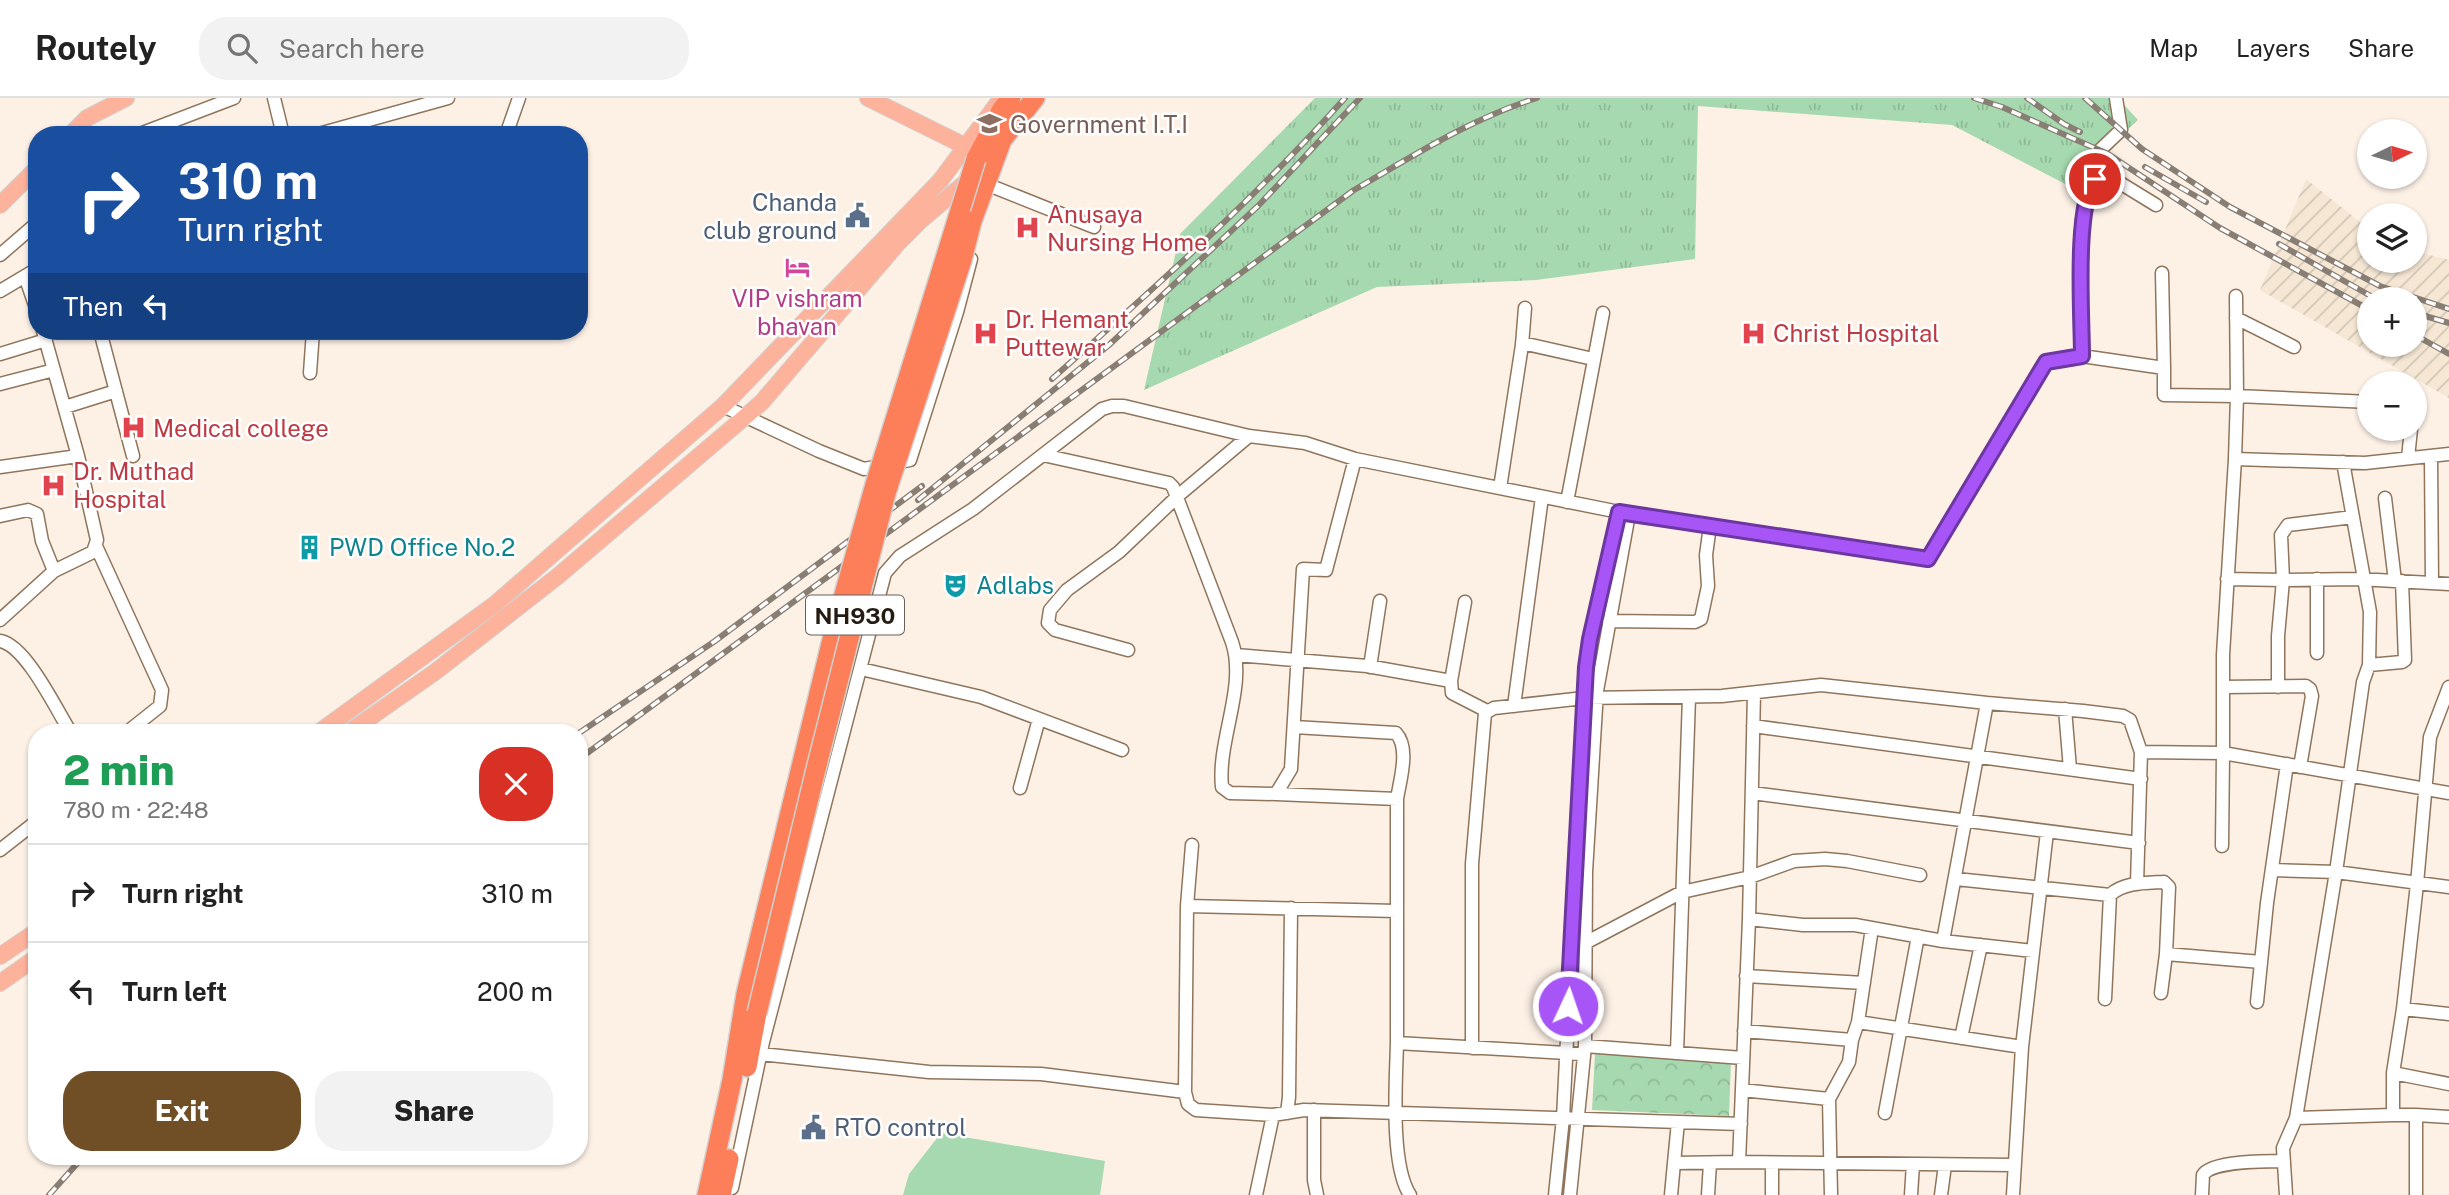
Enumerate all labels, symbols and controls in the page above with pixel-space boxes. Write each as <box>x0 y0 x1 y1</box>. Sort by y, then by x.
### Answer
search box <box>199 17 689 80</box>
text: Routely <box>35 29 157 67</box>
icon: search <box>223 29 261 67</box>
text: Search here <box>279 33 425 64</box>
text: Map <box>2149 34 2198 62</box>
text: Layers <box>2236 34 2310 62</box>
text: Share <box>2348 34 2414 62</box>
school or university icon: Government I.T.I <box>976 110 1004 138</box>
place label: Government I.T.I <box>1010 110 1188 138</box>
north arrow <box>2357 119 2427 189</box>
map controls <box>2357 119 2427 441</box>
pin <box>2065 149 2125 209</box>
text: 310 m <box>178 152 318 210</box>
icon: right <box>63 154 154 245</box>
icon: arrive <box>2076 160 2114 198</box>
place label: Chanda club ground <box>703 188 837 244</box>
place label: Anusaya Nursing Home <box>1047 200 1208 256</box>
public building icon: Chanda club ground <box>843 202 871 230</box>
button: layers <box>2357 203 2427 273</box>
text: Turn right <box>178 211 323 248</box>
hospital icon: Anusaya Nursing Home <box>1013 214 1041 242</box>
hotel icon: VIP vishram bhavan <box>783 253 811 281</box>
place label: VIP vishram bhavan <box>732 284 862 340</box>
icon: left <box>137 287 175 325</box>
button: + <box>2357 287 2427 357</box>
text: Then <box>63 291 123 322</box>
place label: Dr. Hemant Puttewar <box>1005 305 1129 361</box>
hospital icon: Dr. Hemant Puttewar <box>971 319 999 347</box>
hospital icon: Christ Hospital <box>1739 319 1767 347</box>
place label: Christ Hospital <box>1773 319 1940 347</box>
button: − <box>2357 371 2427 441</box>
hospital icon: Medical college <box>119 414 147 442</box>
place label: Medical college <box>153 414 329 442</box>
place label: Dr. Muthad Hospital <box>73 457 194 513</box>
hospital icon: Dr. Muthad Hospital <box>39 471 67 499</box>
building icon: PWD Office No.2 <box>295 533 323 561</box>
place label: PWD Office No.2 <box>329 533 515 561</box>
theatre icon: Adlabs <box>942 571 970 599</box>
place label: Adlabs <box>976 571 1054 599</box>
road number: NH930 <box>806 596 904 635</box>
text: 2 min <box>63 745 175 794</box>
button: close <box>479 747 553 821</box>
text: 780 m · 22:48 <box>63 796 209 823</box>
icon: right <box>63 874 101 912</box>
text: Turn right <box>122 878 244 909</box>
text: 310 m <box>481 878 553 909</box>
position arrow <box>1531 969 1605 1043</box>
icon: left <box>63 972 101 1010</box>
text: Turn left <box>122 976 227 1007</box>
text: 200 m <box>477 976 553 1007</box>
button: Exit <box>63 1071 301 1151</box>
button: Share <box>315 1071 553 1151</box>
public building icon: RTO control <box>800 1113 828 1141</box>
place label: RTO control <box>834 1113 966 1141</box>

